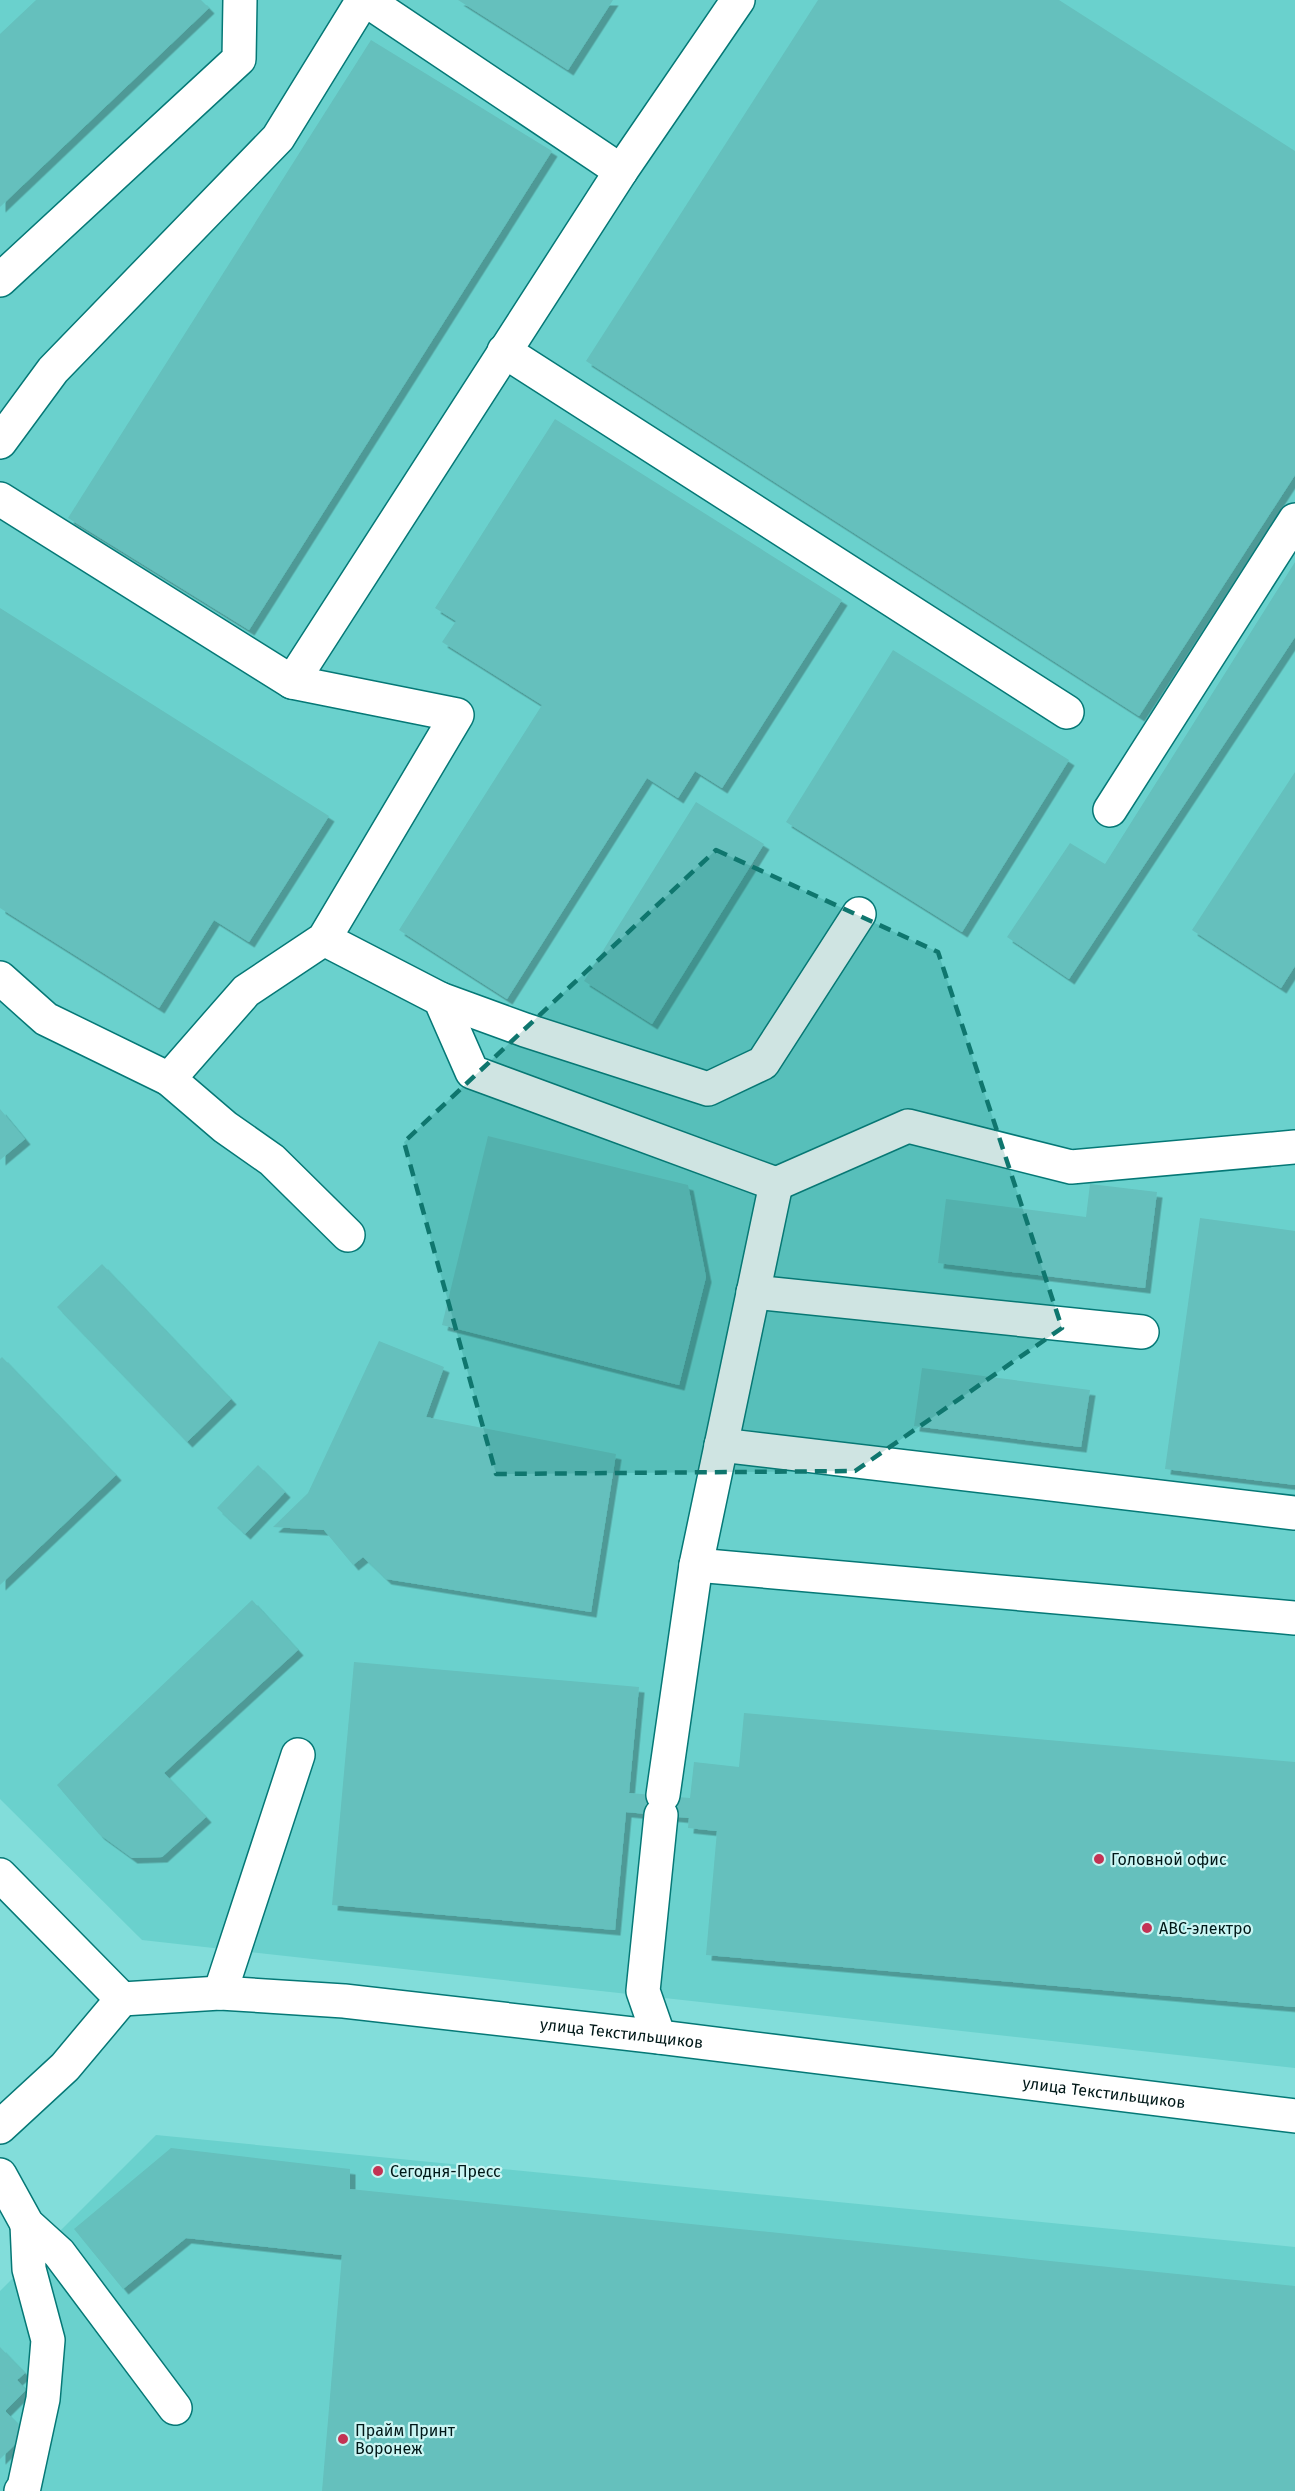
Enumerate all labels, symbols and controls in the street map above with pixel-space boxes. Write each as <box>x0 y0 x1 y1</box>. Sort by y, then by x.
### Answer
place label: Головной офис <box>1111 1850 1227 1869</box>
marker: Головной офис <box>1092 1852 1106 1866</box>
place label: АВС-электро <box>1159 1919 1252 1938</box>
marker: АВС-электро <box>1140 1921 1154 1935</box>
street label: улица Текстильщиков <box>539 2014 704 2052</box>
street label: улица Текстильщиков <box>1021 2073 1187 2112</box>
place label: Сегодня-Пресс <box>390 2162 501 2181</box>
marker: Сегодня-Пресс <box>371 2164 385 2178</box>
place label: Прайм Принт Воронеж <box>355 2421 456 2458</box>
marker: Прайм Принт Воронеж <box>336 2432 350 2446</box>

